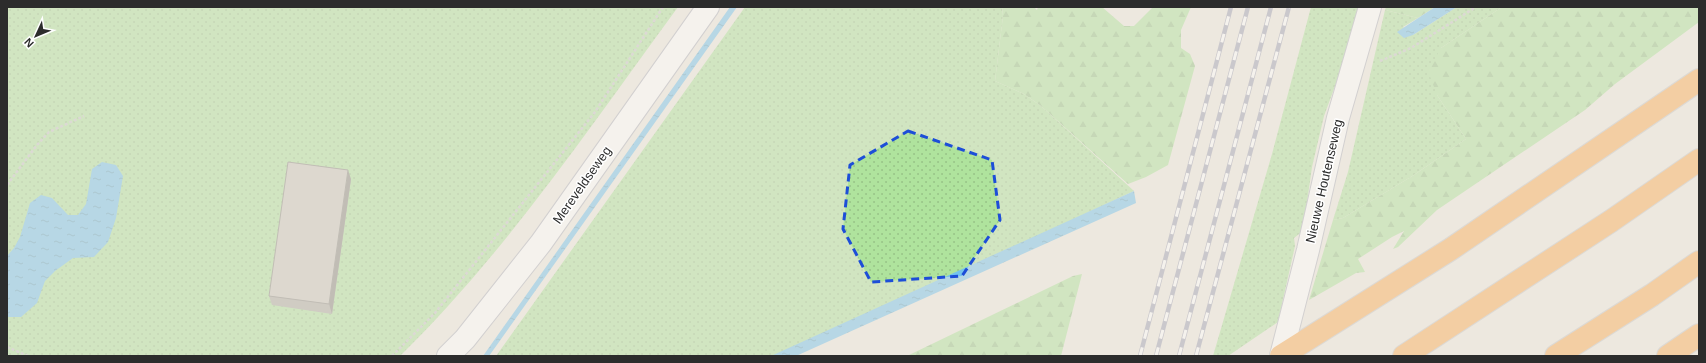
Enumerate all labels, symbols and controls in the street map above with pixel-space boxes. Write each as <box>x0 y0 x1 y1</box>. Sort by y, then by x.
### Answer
north arrow <box>16 16 56 56</box>
text: N <box>22 36 36 50</box>
street label: Nieuwe Houtenseweg <box>1302 118 1346 244</box>
street label: Mereveldseweg <box>550 143 614 227</box>

